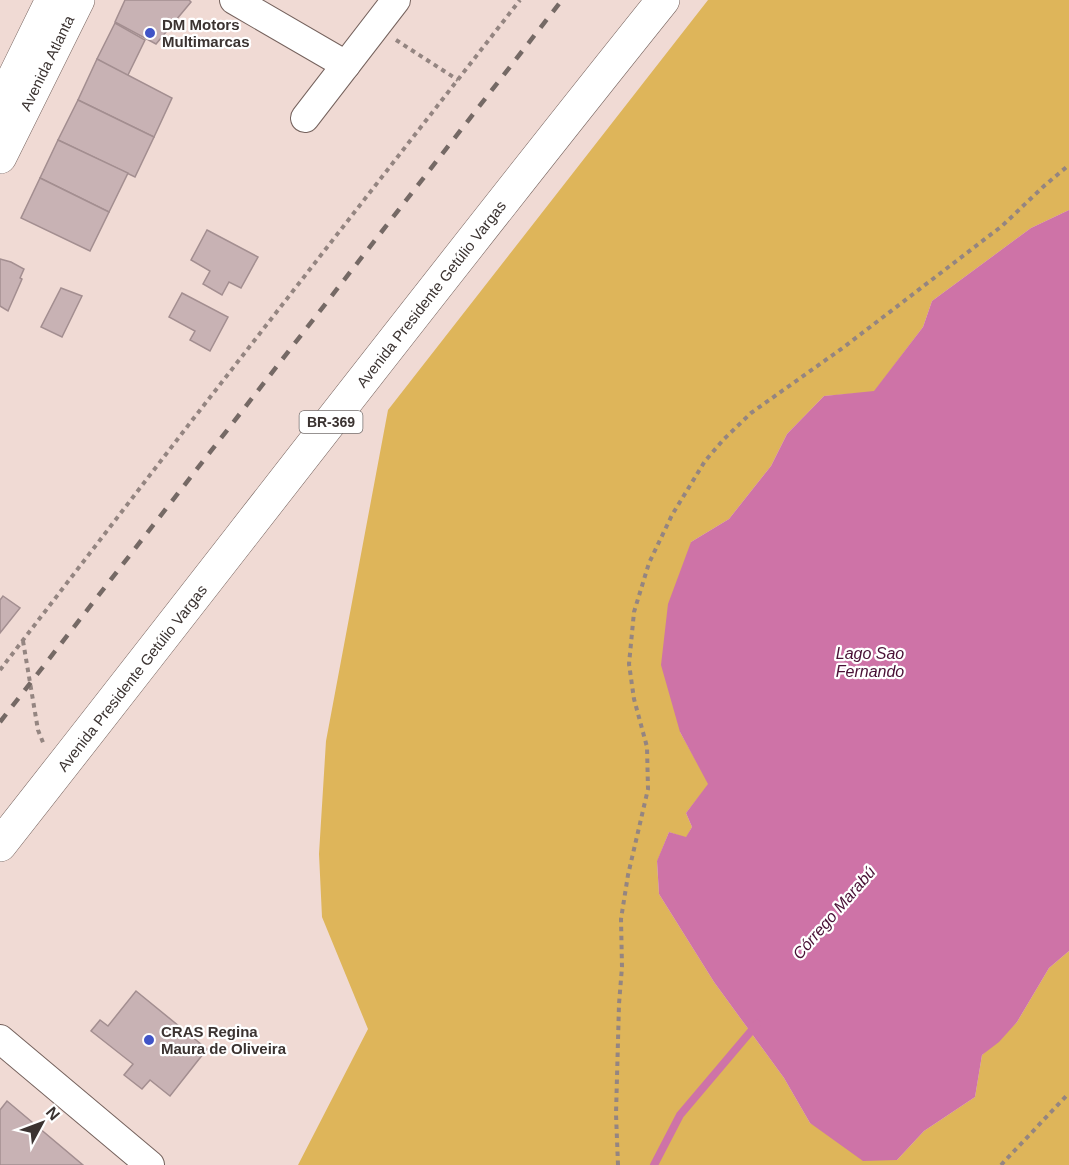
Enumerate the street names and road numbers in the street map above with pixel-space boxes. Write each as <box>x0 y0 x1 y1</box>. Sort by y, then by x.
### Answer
street label: Avenida Atlanta <box>17 12 78 113</box>
street label: Avenida Presidente Getúlio Vargas <box>353 197 509 391</box>
road number: BR-369 <box>300 411 362 433</box>
street label: Avenida Presidente Getúlio Vargas <box>54 581 210 775</box>

